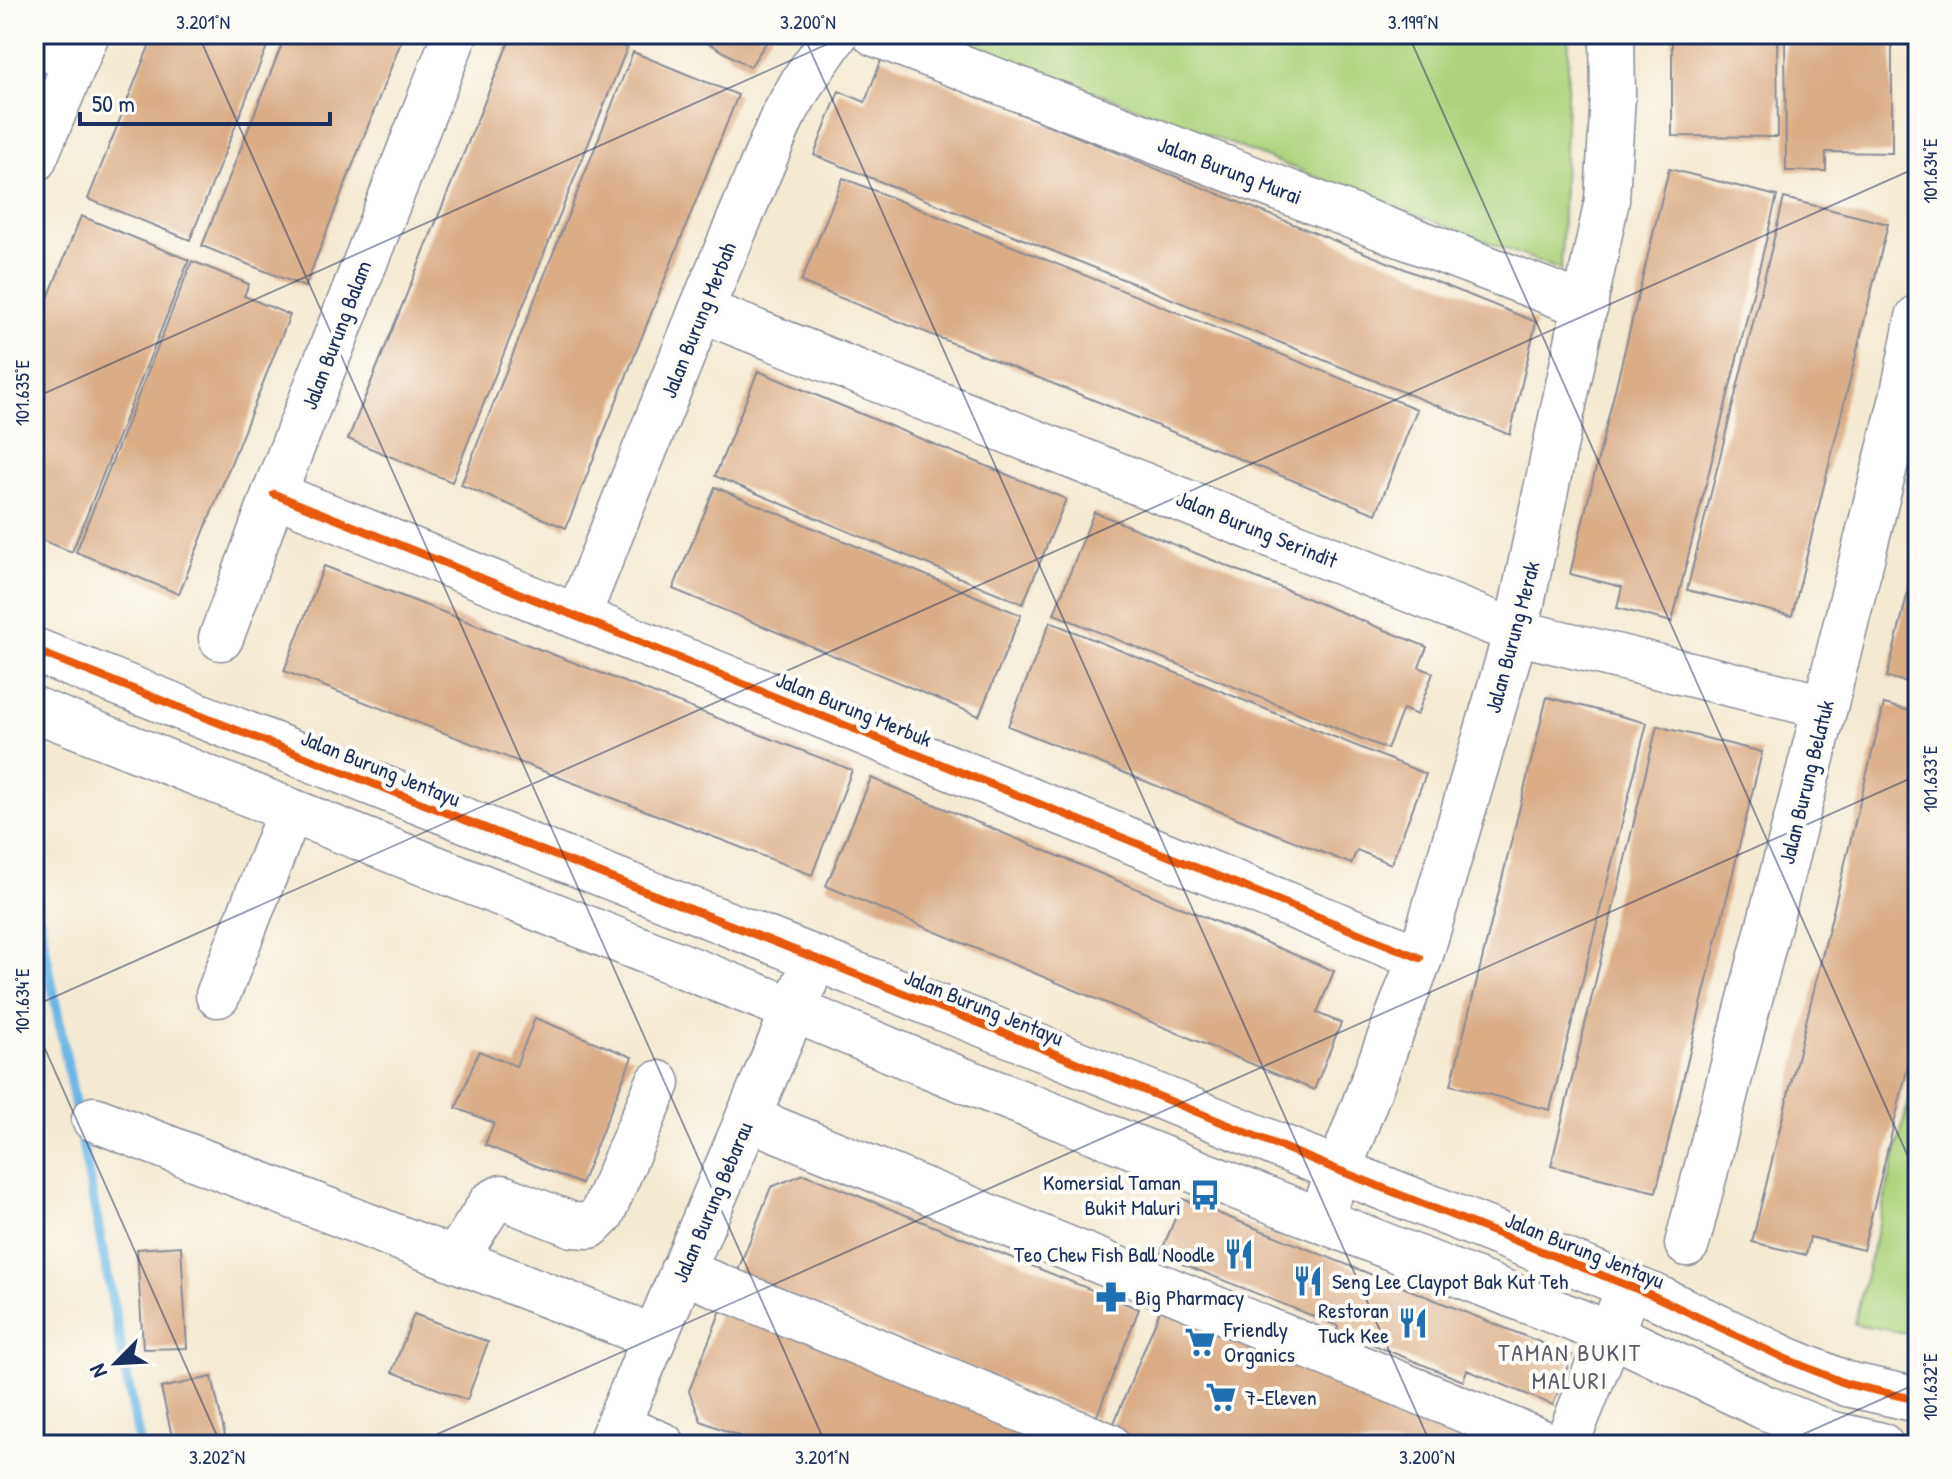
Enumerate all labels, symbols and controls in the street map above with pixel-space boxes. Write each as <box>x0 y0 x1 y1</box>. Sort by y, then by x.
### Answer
text: 3.201°N <box>176 8 230 35</box>
text: 3.200°N <box>780 8 836 35</box>
text: 3.199°N <box>1388 8 1438 35</box>
scale bar <box>80 76 330 126</box>
text: 50 m <box>92 87 135 119</box>
street label: Jalan Burung Murai <box>1154 129 1306 211</box>
text: 101.634°E <box>1916 138 1943 204</box>
street label: Jalan Burung Merbah <box>653 238 743 402</box>
street label: Jalan Burung Balam <box>294 256 378 414</box>
text: 101.635°E <box>8 360 35 426</box>
street label: Jalan Burung Serindit <box>1172 483 1343 575</box>
street label: Jalan Burung Merak <box>1477 558 1547 716</box>
street label: Jalan Burung Merbuk <box>772 664 936 754</box>
street label: Jalan Burung Belatuk <box>1771 697 1841 867</box>
street label: Jalan Burung Jentayu <box>297 722 465 814</box>
text: 101.633°E <box>1916 745 1943 813</box>
street label: Jalan Burung Jentayu <box>900 961 1068 1053</box>
text: 101.634°E <box>8 968 35 1034</box>
street label: Jalan Burung Bebarau <box>665 1117 759 1287</box>
place label: Komersial Taman Bukit Maluri <box>1043 1167 1181 1222</box>
bus stop icon: Komersial Taman Bukit Maluri <box>1188 1178 1222 1212</box>
street label: Jalan Burung Jentayu <box>1501 1204 1669 1296</box>
restaurant icon: Teo Chew Fish Ball Noodle <box>1222 1237 1256 1271</box>
place label: Teo Chew Fish Ball Noodle <box>1014 1239 1215 1269</box>
restaurant icon: Seng Lee Claypot Bak Kut Teh <box>1291 1264 1325 1298</box>
place label: Seng Lee Claypot Bak Kut Teh <box>1332 1266 1568 1296</box>
pharmacy icon: Big Pharmacy <box>1094 1280 1128 1314</box>
place label: Big Pharmacy <box>1135 1282 1244 1312</box>
place label: Restoran Tuck Kee <box>1318 1295 1389 1350</box>
restaurant icon: Restoran Tuck Kee <box>1396 1306 1430 1340</box>
place label: Friendly Organics <box>1223 1314 1295 1369</box>
north arrow <box>76 1323 156 1403</box>
supermarket icon: Friendly Organics <box>1183 1325 1217 1359</box>
district label: TAMAN BUKIT MALURI <box>1498 1336 1642 1396</box>
text: 101.632°E <box>1916 1353 1943 1421</box>
text: N <box>82 1359 114 1383</box>
supermarket icon: 7-Eleven <box>1204 1380 1238 1414</box>
place label: 7-Eleven <box>1245 1382 1317 1412</box>
text: 3.202°N <box>189 1443 245 1470</box>
text: 3.201°N <box>795 1443 849 1470</box>
text: 3.200°N <box>1399 1443 1455 1470</box>

